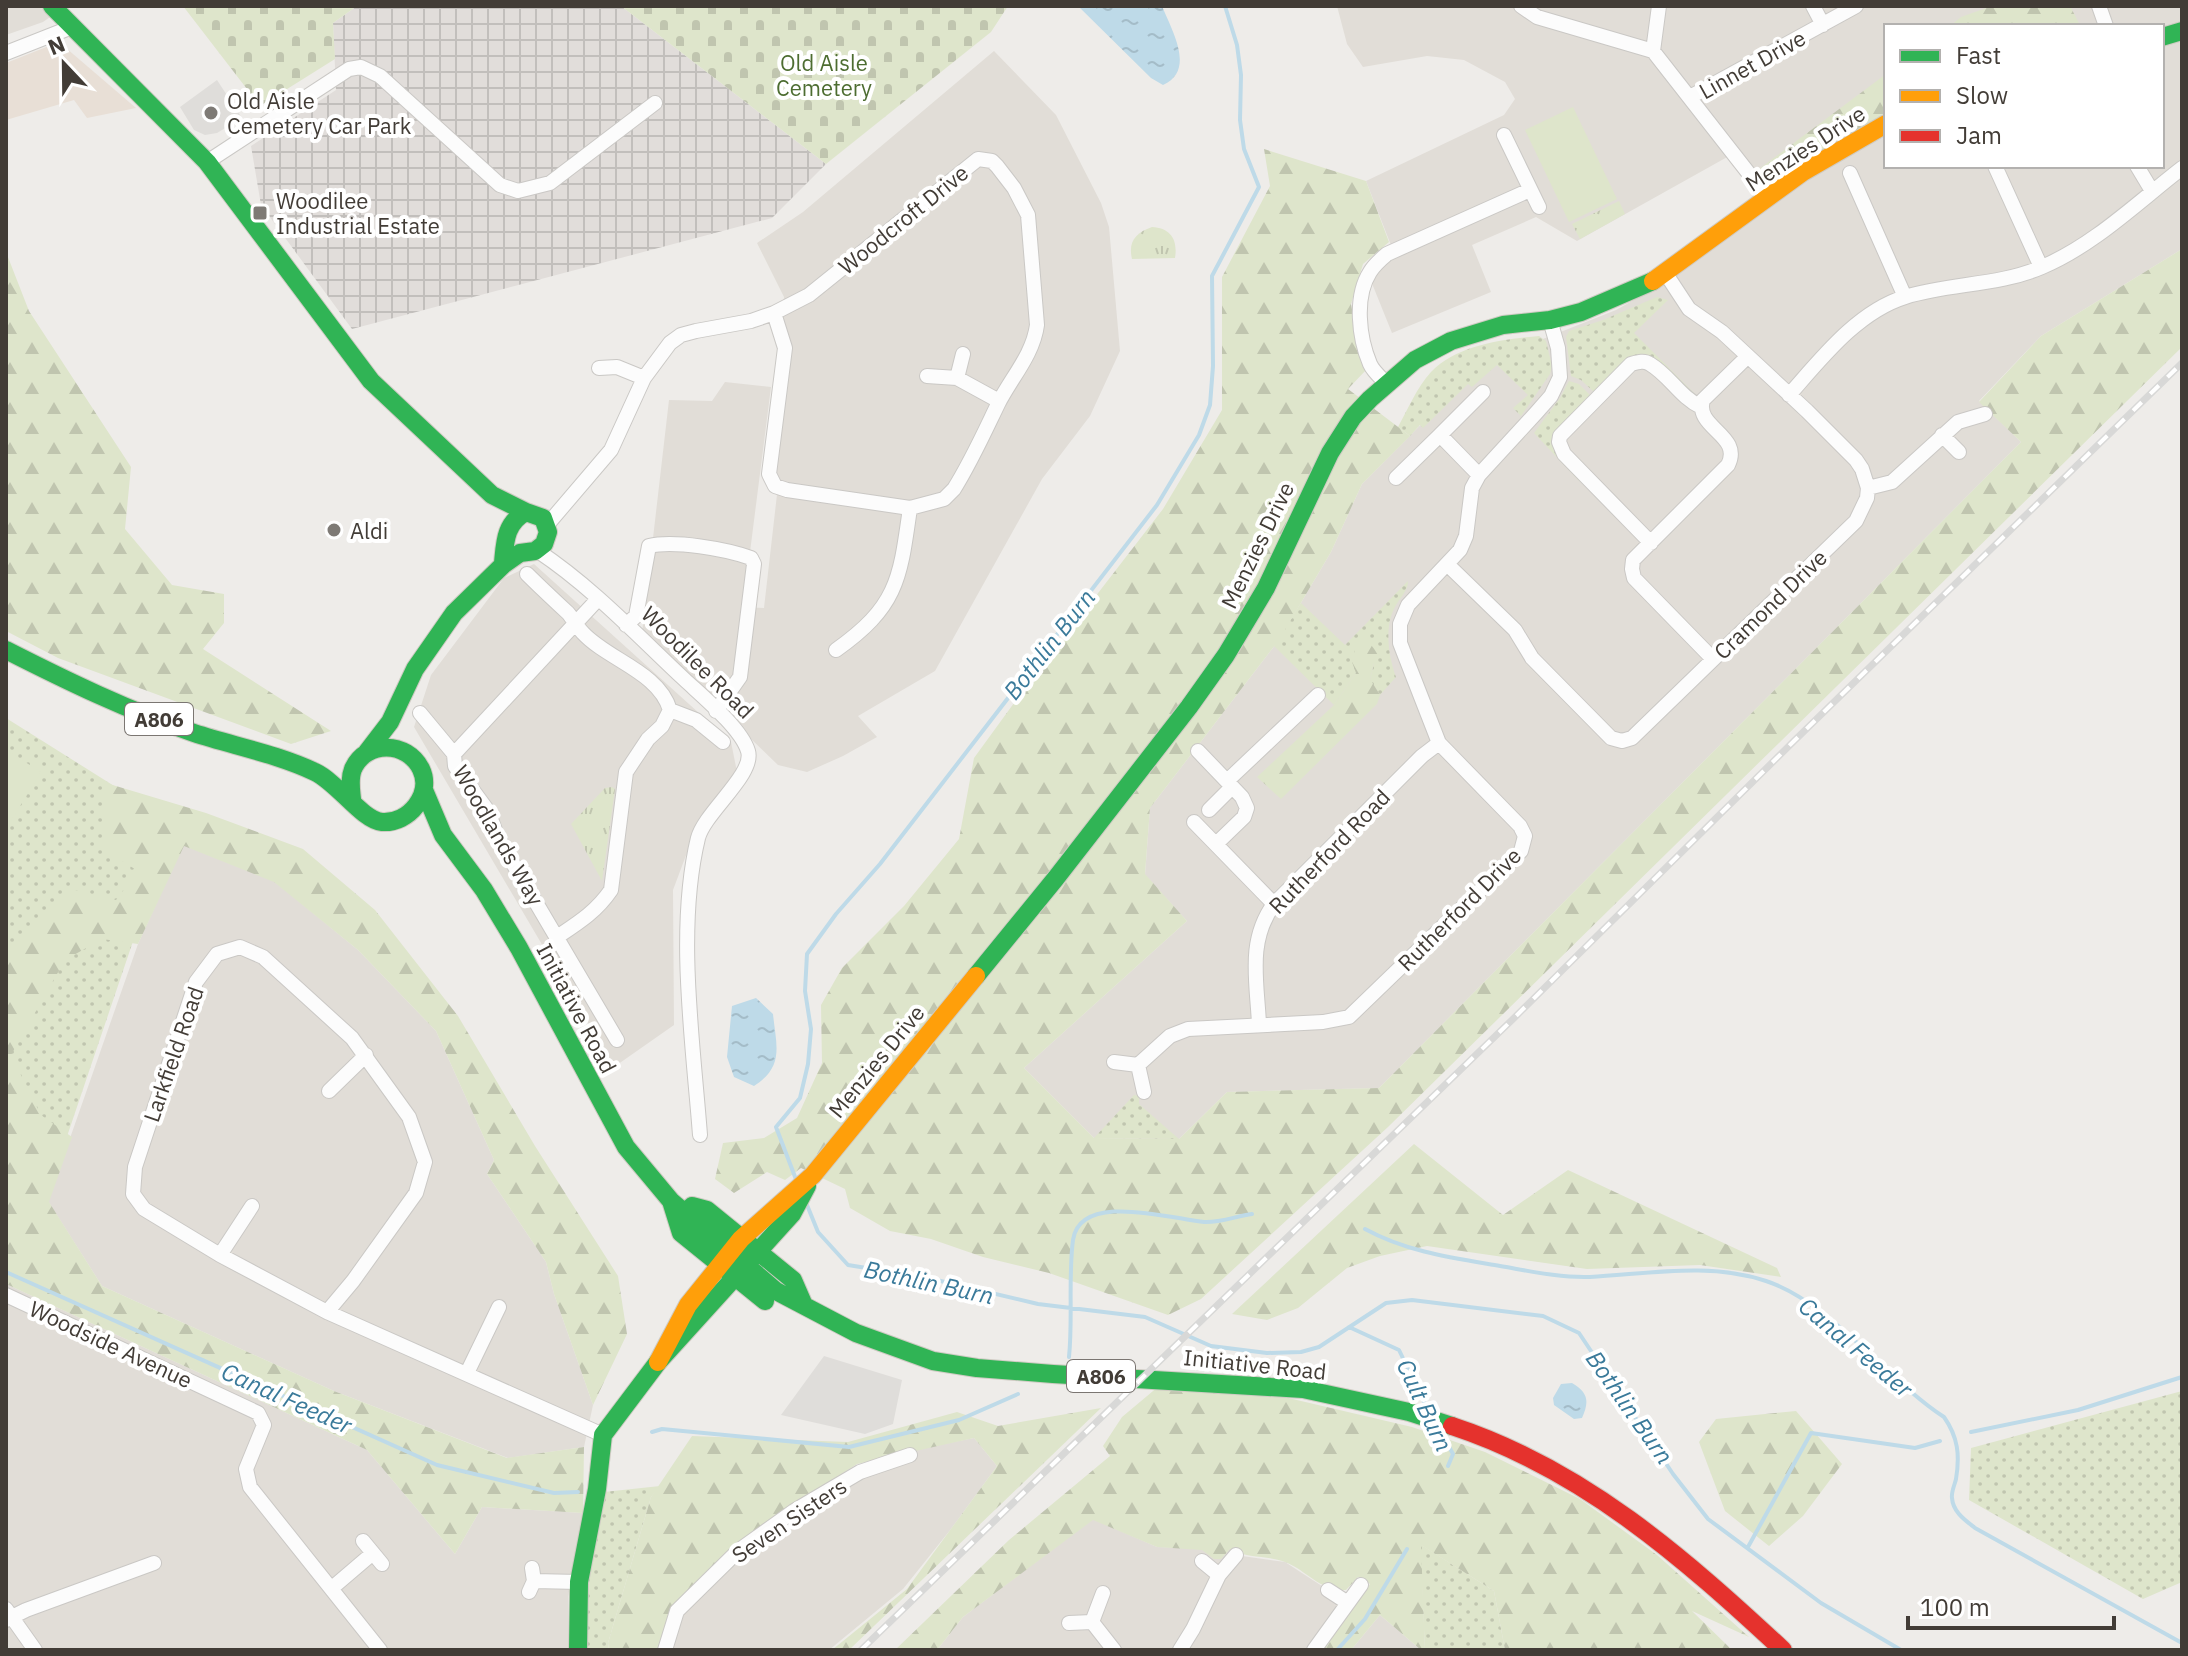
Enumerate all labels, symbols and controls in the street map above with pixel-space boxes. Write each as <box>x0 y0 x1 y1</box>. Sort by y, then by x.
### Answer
street label: Linnet Drive <box>1694 23 1810 105</box>
north arrow <box>24 24 104 104</box>
legend <box>1884 24 2164 168</box>
text: N <box>44 29 69 61</box>
text: Fast <box>1956 39 2001 71</box>
park label: Old Aisle Cemetery <box>776 48 872 102</box>
text: Slow <box>1956 79 2008 111</box>
place label: Old Aisle Cemetery Car Park <box>227 86 412 140</box>
street label: Menzies Drive <box>1740 98 1870 198</box>
marker: Old Aisle Cemetery Car Park <box>202 104 220 122</box>
text: Jam <box>1956 119 2002 151</box>
street label: Woodcroft Drive <box>832 158 974 280</box>
place label: Woodilee Industrial Estate <box>276 186 440 240</box>
marker: Woodilee Industrial Estate <box>251 204 269 222</box>
street label: Menzies Drive <box>1214 477 1300 613</box>
place label: Aldi <box>350 516 388 545</box>
marker: Aldi <box>325 521 343 539</box>
street label: Cramond Drive <box>1707 543 1833 665</box>
water label: Bothlin Burn <box>996 582 1102 706</box>
street label: Woodilee Road <box>635 599 761 725</box>
road number: A806 <box>125 703 193 735</box>
street label: Woodlands Way <box>447 760 551 910</box>
street label: Rutherford Road <box>1262 782 1396 920</box>
street label: Rutherford Drive <box>1391 841 1527 977</box>
street label: Initiative Road <box>531 938 623 1078</box>
street label: Larkfield Road <box>136 982 210 1126</box>
street label: Menzies Drive <box>822 999 930 1123</box>
water label: Bothlin Burn <box>861 1253 997 1311</box>
water label: Canal Feeder <box>1792 1290 1921 1405</box>
street label: Woodside Avenue <box>25 1294 197 1394</box>
street label: Initiative Road <box>1182 1342 1328 1386</box>
water label: Bothlin Burn <box>1579 1344 1681 1470</box>
water label: Cult Burn <box>1390 1354 1460 1456</box>
water label: Canal Feeder <box>217 1355 358 1442</box>
road number: A806 <box>1067 1360 1135 1392</box>
street label: Seven Sisters <box>726 1471 852 1569</box>
scale bar <box>1908 1580 2114 1630</box>
text: 100 m <box>1920 1591 1990 1623</box>

